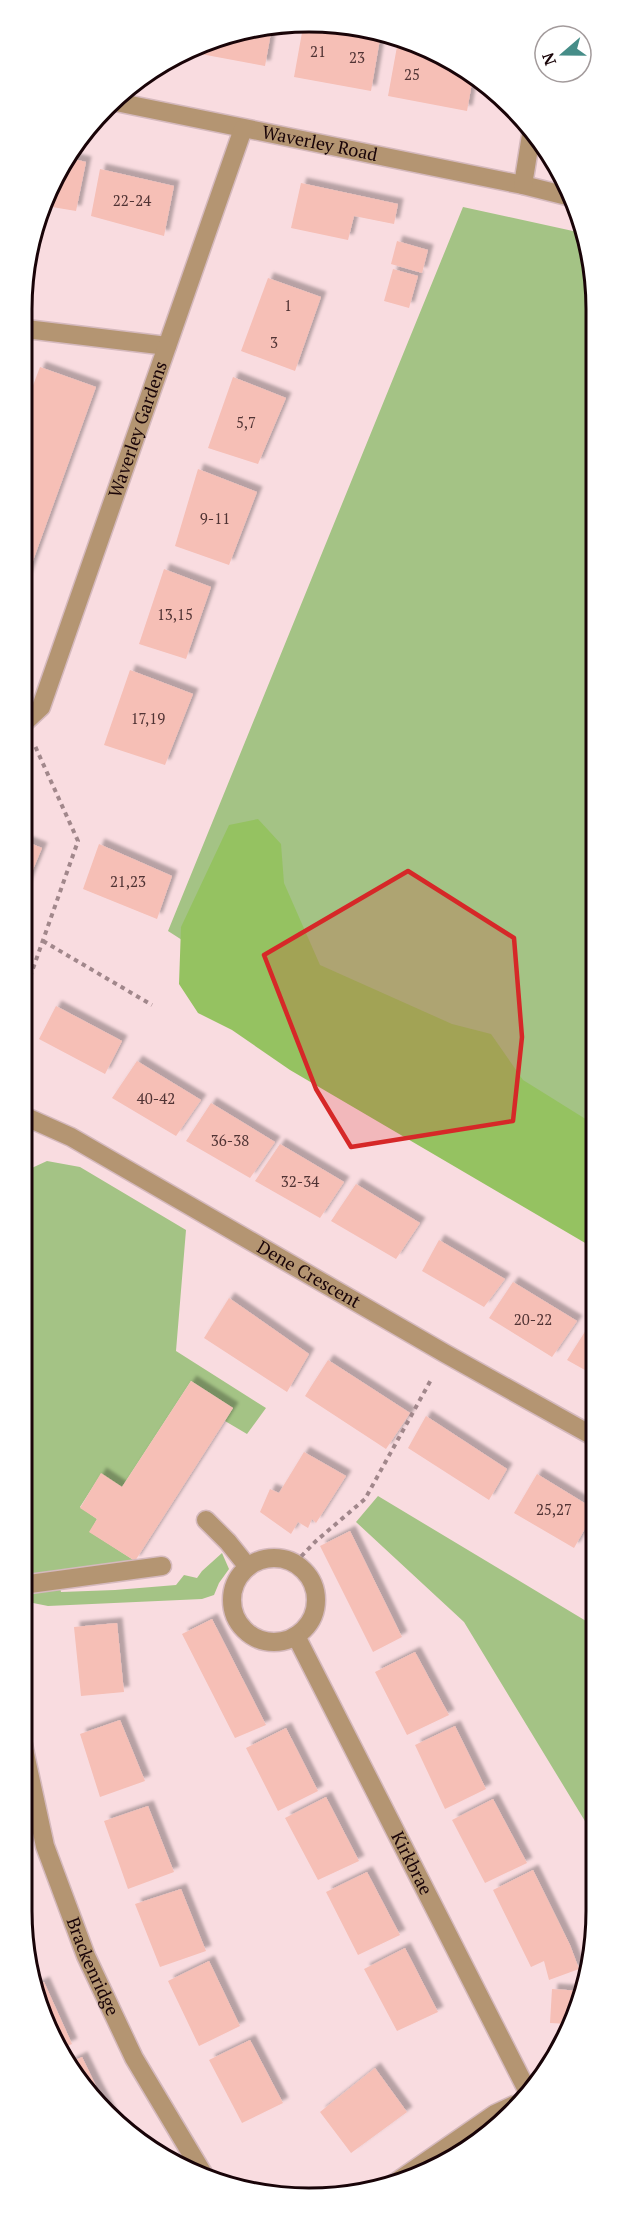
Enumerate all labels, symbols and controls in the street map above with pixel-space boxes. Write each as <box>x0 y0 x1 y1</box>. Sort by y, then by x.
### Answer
north arrow <box>533 24 593 84</box>
house number: 21 <box>310 41 326 61</box>
house number: 23 <box>349 47 365 67</box>
text: N <box>536 50 561 69</box>
house number: 25 <box>404 64 420 84</box>
street label: Waverley Road <box>260 119 380 166</box>
house number: 22-24 <box>113 190 151 210</box>
house number: 1 <box>284 295 292 315</box>
house number: 3 <box>270 332 278 352</box>
street label: Waverley Gardens <box>102 358 172 501</box>
house number: 5,7 <box>236 412 256 432</box>
house number: 9-11 <box>200 508 230 528</box>
house number: 13,15 <box>157 604 193 624</box>
house number: 17,19 <box>131 708 165 728</box>
house number: 21,23 <box>110 871 146 891</box>
house number: 40-42 <box>137 1088 175 1108</box>
house number: 36-38 <box>211 1130 249 1150</box>
house number: 32-34 <box>281 1171 319 1191</box>
street label: Dene Crescent <box>253 1234 366 1313</box>
house number: 20-22 <box>514 1309 552 1329</box>
house number: 25,27 <box>536 1499 572 1519</box>
street label: Kirkbrae <box>386 1827 439 1899</box>
street label: Brackenridge <box>62 1914 125 2019</box>

